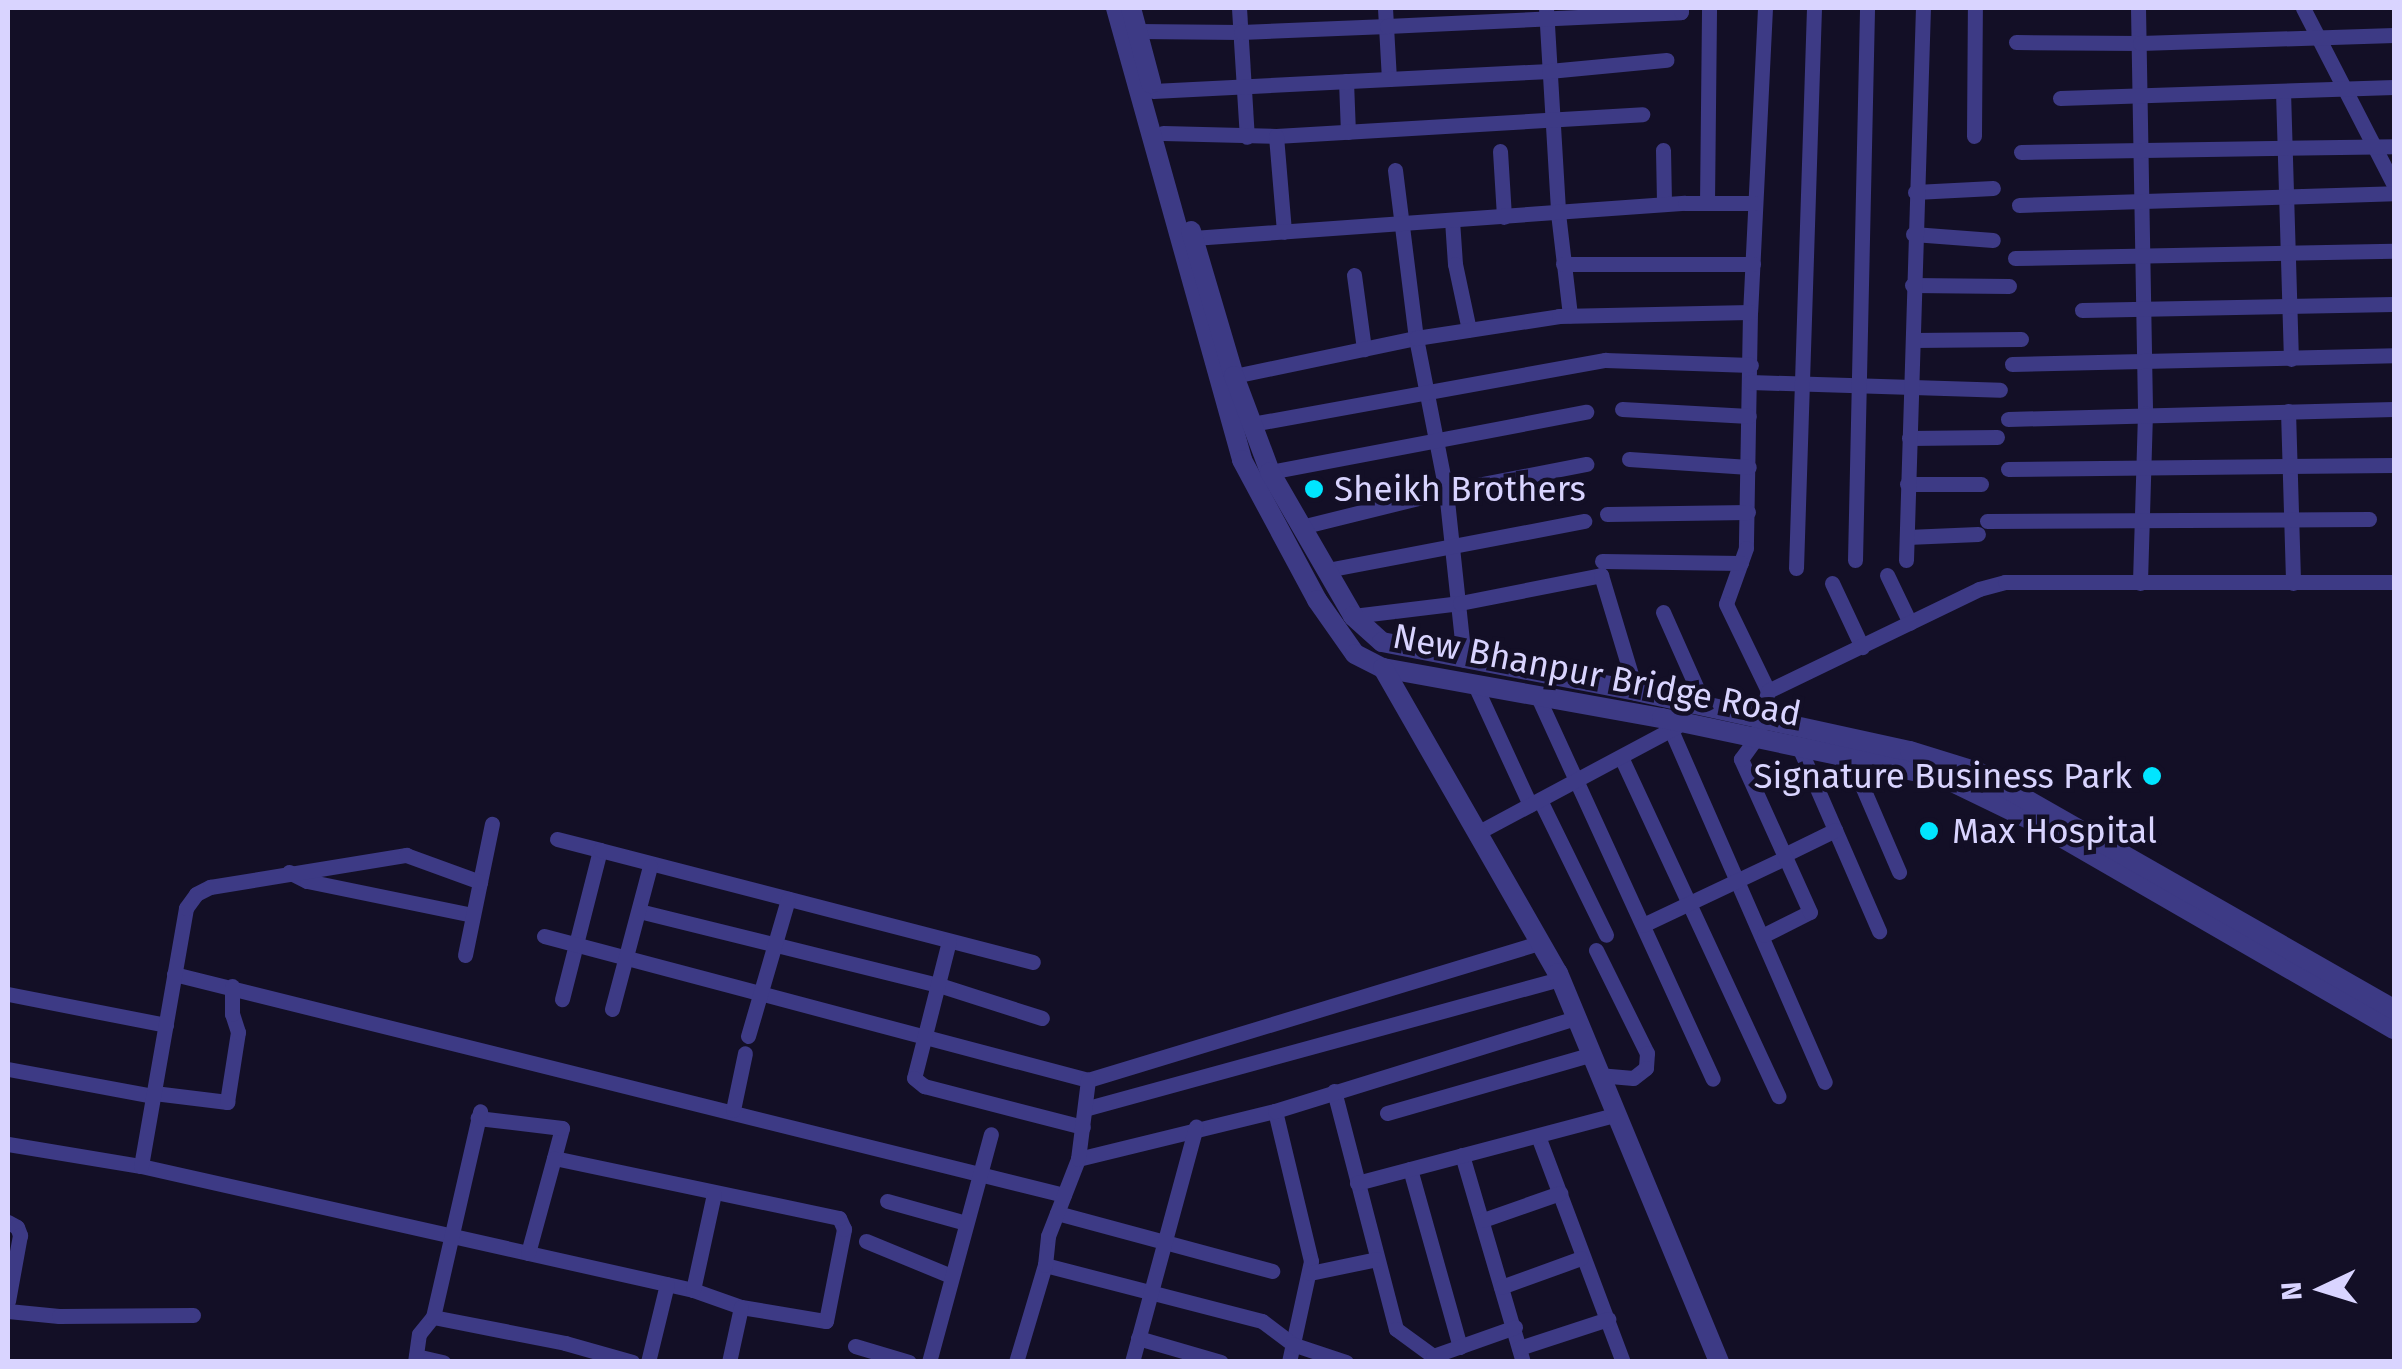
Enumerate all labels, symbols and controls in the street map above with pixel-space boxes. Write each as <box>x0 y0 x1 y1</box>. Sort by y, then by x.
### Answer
place label: Sheikh Brothers <box>1334 468 1586 510</box>
marker: Sheikh Brothers <box>1303 478 1325 500</box>
street label: New Bhanpur Bridge Road <box>1389 615 1805 735</box>
place label: Signature Business Park <box>1754 755 2132 797</box>
marker: Signature Business Park <box>2141 765 2163 787</box>
place label: Max Hospital <box>1952 810 2157 852</box>
marker: Max Hospital <box>1916 818 1942 844</box>
north arrow <box>2272 1239 2372 1339</box>
text: N <box>2274 1281 2309 1302</box>

